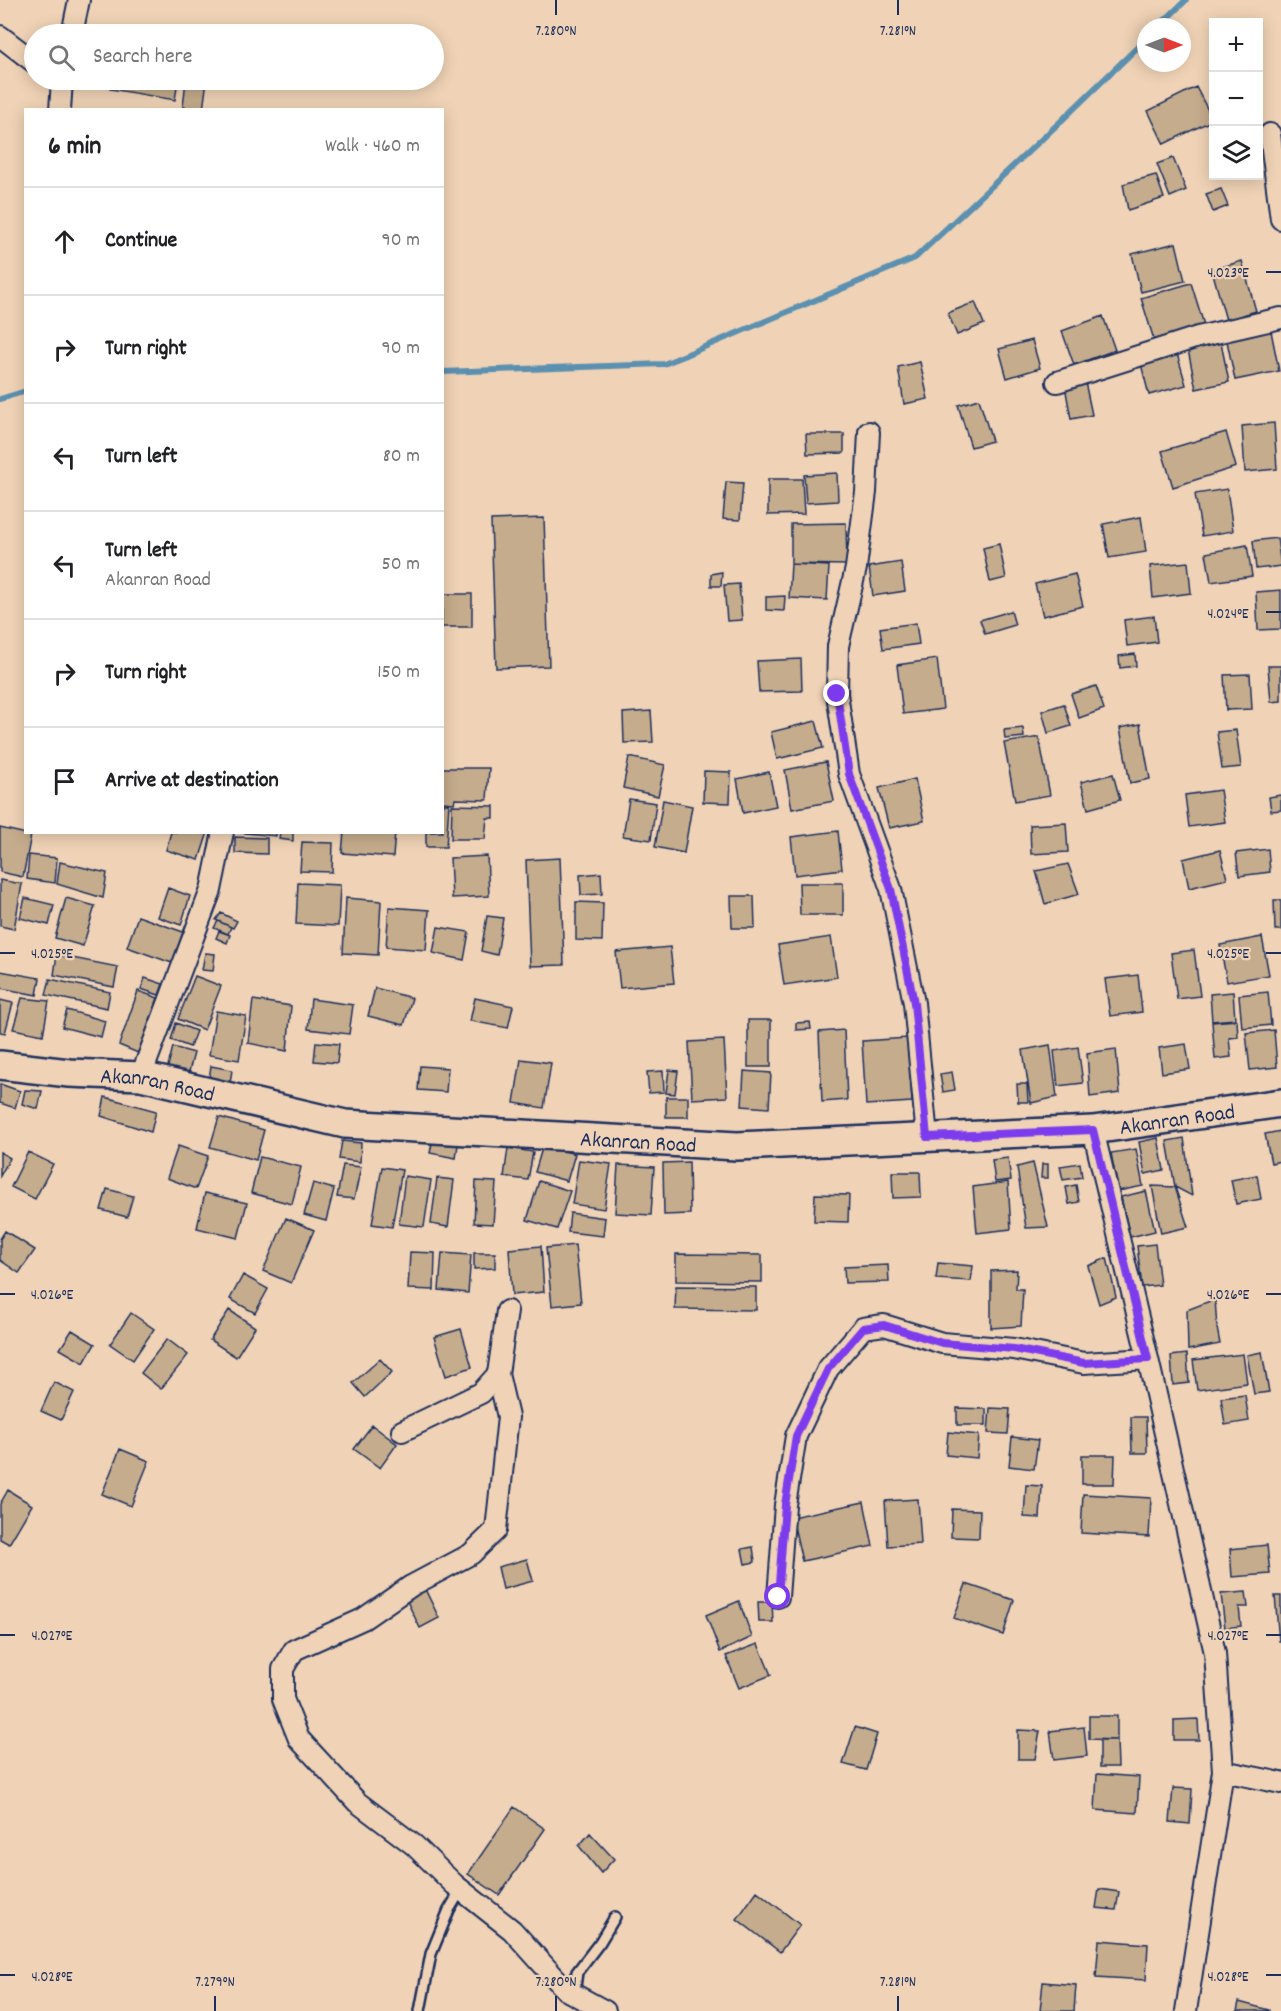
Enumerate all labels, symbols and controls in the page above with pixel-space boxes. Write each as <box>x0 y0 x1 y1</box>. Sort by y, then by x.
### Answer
north arrow <box>1137 18 1191 72</box>
map controls <box>1209 18 1263 180</box>
button: + <box>1209 18 1263 72</box>
text: 7.280°N <box>535 21 577 43</box>
text: 7.281°N <box>880 21 916 43</box>
search box <box>24 24 444 90</box>
icon: search <box>45 41 78 74</box>
text: Search here <box>93 42 192 73</box>
button: − <box>1209 72 1263 126</box>
button: layers <box>1209 126 1263 180</box>
text: 6 min <box>48 129 101 166</box>
text: Walk · 460 m <box>325 133 420 161</box>
icon: ahead <box>48 225 81 258</box>
text: Continue <box>105 226 177 257</box>
text: 90 m <box>382 227 420 255</box>
text: 4.023°E <box>1207 263 1249 285</box>
icon: right <box>48 333 81 366</box>
text: Turn right <box>105 334 187 365</box>
text: 90 m <box>382 335 420 363</box>
icon: left <box>48 441 81 474</box>
text: Turn left <box>105 442 177 473</box>
text: 80 m <box>383 443 420 471</box>
text: Turn left <box>105 536 177 567</box>
icon: left <box>48 549 81 582</box>
text: 50 m <box>382 551 420 579</box>
text: Akanran Road <box>105 567 211 595</box>
text: 4.024°E <box>1207 604 1249 626</box>
icon: right <box>48 657 81 690</box>
text: Turn right <box>105 658 187 689</box>
text: 150 m <box>377 659 420 687</box>
route end <box>823 680 849 706</box>
icon: arrive <box>48 765 81 798</box>
text: Arrive at destination <box>105 766 279 797</box>
text: 4.025°E <box>31 944 73 966</box>
text: 4.025°E <box>1207 944 1249 966</box>
street label: Akanran Road <box>100 1062 217 1112</box>
street label: Akanran Road <box>1118 1098 1237 1145</box>
street label: Akanran Road <box>579 1125 697 1163</box>
text: 4.026°E <box>31 1285 73 1307</box>
text: 4.026°E <box>1207 1285 1249 1307</box>
route start <box>764 1583 790 1609</box>
text: 4.027°E <box>32 1626 73 1648</box>
text: 4.027°E <box>1208 1626 1249 1648</box>
text: 4.028°E <box>31 1967 73 1989</box>
text: 4.028°E <box>1207 1967 1249 1989</box>
text: 7.279°N <box>195 1972 235 1994</box>
text: 7.280°N <box>535 1972 577 1994</box>
text: 7.281°N <box>880 1972 916 1994</box>

